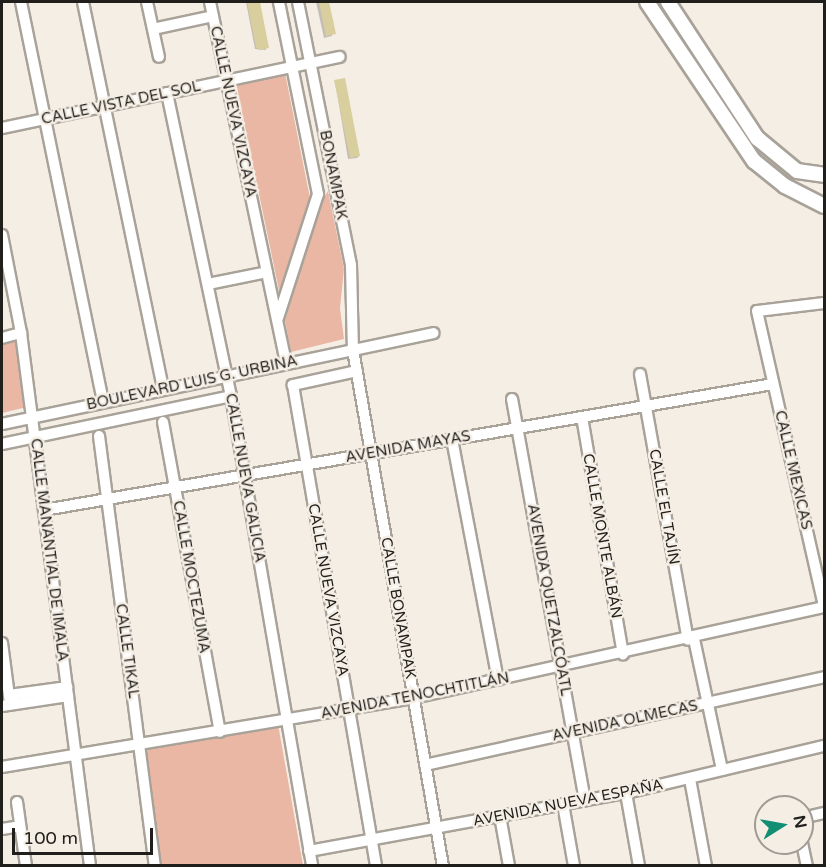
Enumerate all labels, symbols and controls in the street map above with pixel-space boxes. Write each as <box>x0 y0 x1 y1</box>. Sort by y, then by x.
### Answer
street label: CALLE NUEVA VIZCAYA <box>206 25 260 199</box>
street label: CALLE VISTA DEL SOL <box>40 77 202 129</box>
street label: BONAMPAK <box>315 129 351 221</box>
street label: BOULEVARD LUIS G. URBINA <box>85 352 299 414</box>
street label: CALLE NUEVA GALICIA <box>221 392 269 564</box>
street label: CALLE MEXICAS <box>771 409 815 531</box>
street label: AVENIDA MAYAS <box>344 427 472 467</box>
street label: CALLE MANANTIAL DE IMALA <box>26 437 72 663</box>
street label: CALLE EL TAJÍN <box>645 448 683 566</box>
street label: CALLE MONTE ALBÁN <box>579 452 625 620</box>
street label: CALLE MOCTEZUMA <box>169 499 213 655</box>
street label: CALLE NUEVA VIZCAYA <box>304 502 352 678</box>
street label: AVENIDA QUETZALCÓATL <box>523 503 575 697</box>
street label: CALLE BONAMPAK <box>377 536 419 680</box>
street label: CALLE TIKAL <box>111 603 143 699</box>
street label: AVENIDA TENOCHTITLÁN <box>319 669 511 723</box>
street label: AVENIDA OLMECAS <box>550 697 700 745</box>
street label: AVENIDA NUEVA ESPAÑA <box>471 776 665 830</box>
north arrow <box>754 795 814 855</box>
text: N <box>789 814 811 830</box>
scale bar <box>15 816 156 854</box>
text: 100 m <box>23 827 78 849</box>

